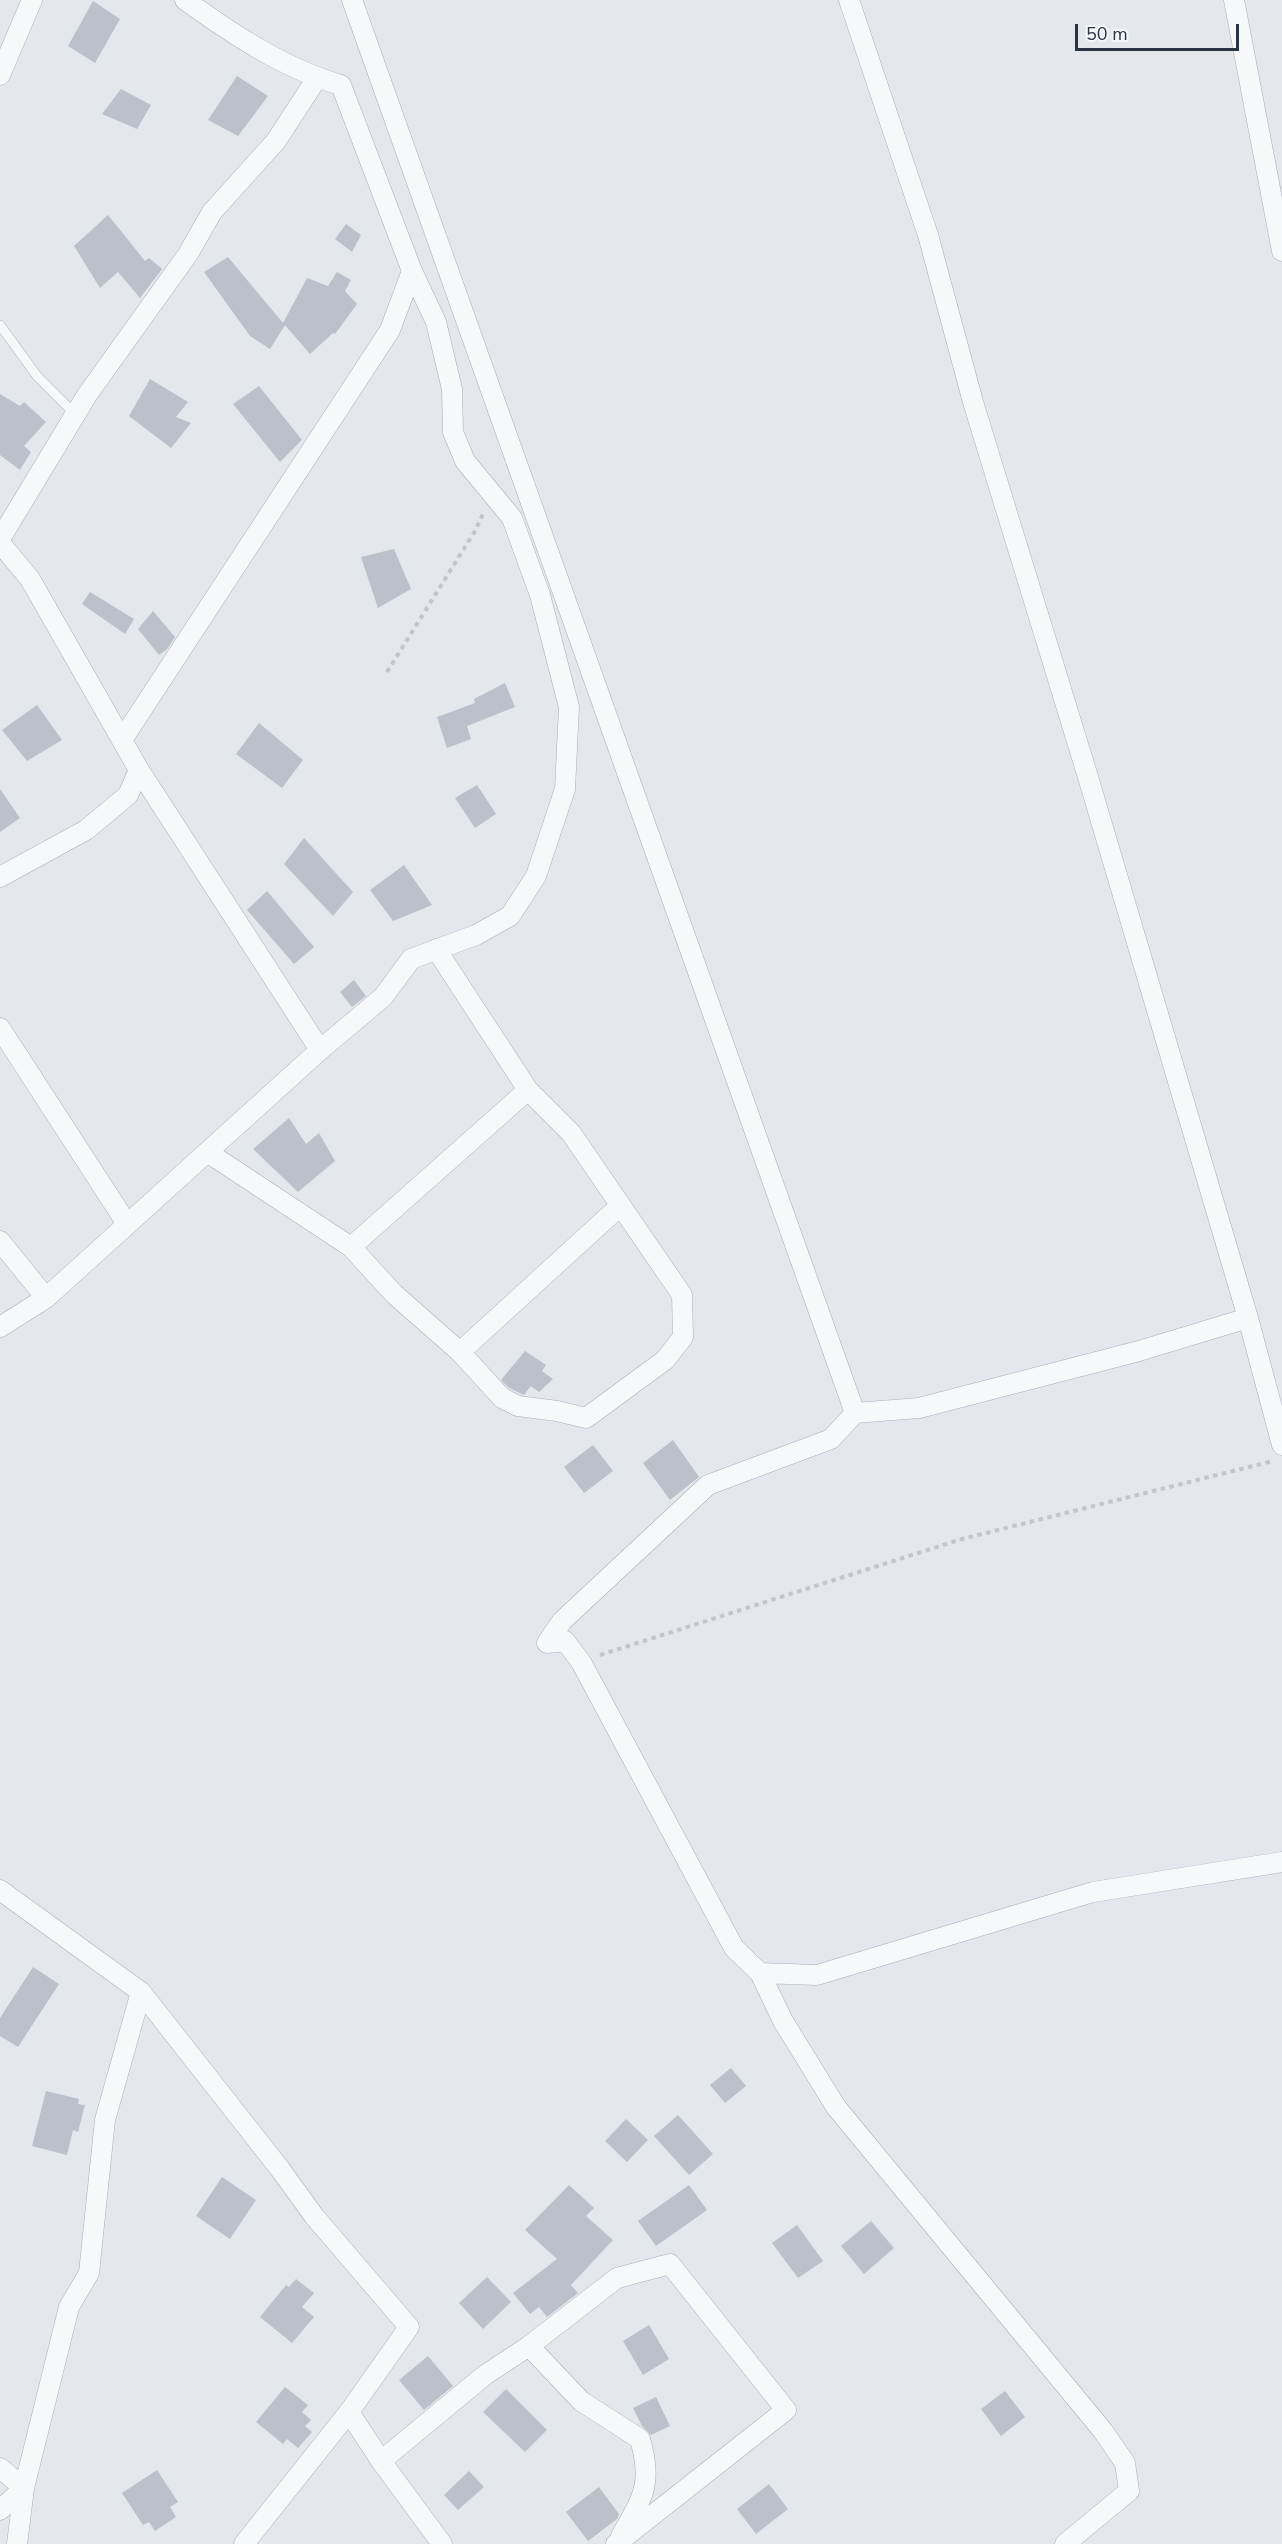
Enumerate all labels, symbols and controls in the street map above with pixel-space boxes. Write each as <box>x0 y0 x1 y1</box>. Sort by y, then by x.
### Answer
scale bar <box>1078 12 1242 50</box>
text: 50 m <box>1086 22 1128 46</box>

